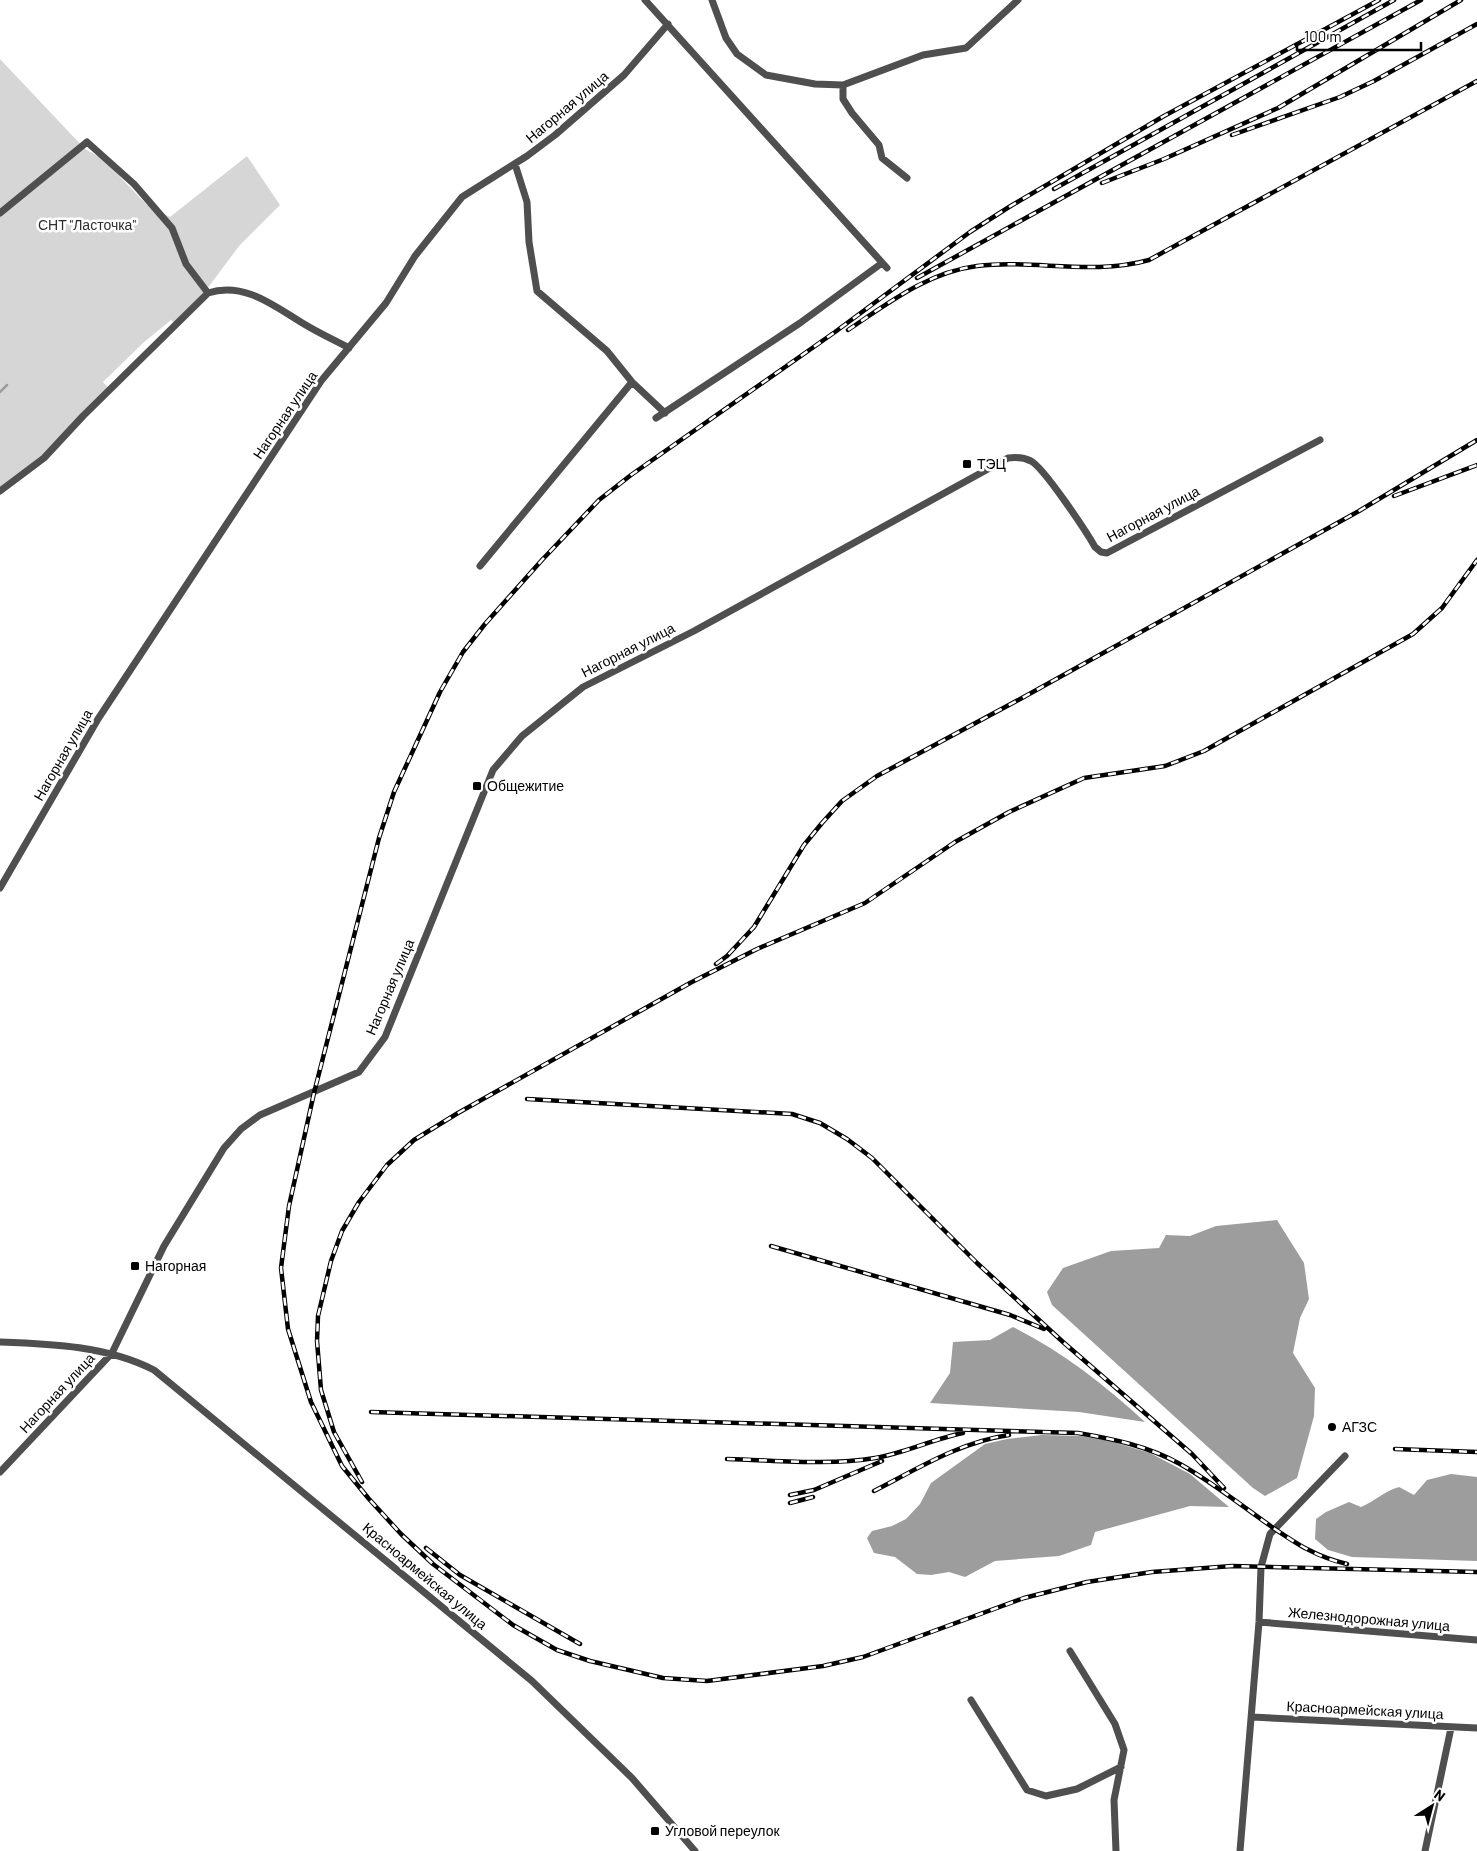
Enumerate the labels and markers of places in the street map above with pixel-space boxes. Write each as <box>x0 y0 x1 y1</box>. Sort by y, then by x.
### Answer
place label: ТЭЦ <box>977 455 1007 472</box>
marker: ТЭЦ <box>961 458 973 470</box>
place label: Общежитие <box>487 777 564 794</box>
marker: Общежитие <box>471 780 483 792</box>
place label: Нагорная <box>145 1257 206 1274</box>
marker: Нагорная <box>129 1260 141 1272</box>
place label: АГЗС <box>1342 1418 1377 1435</box>
marker: АГЗС <box>1326 1421 1338 1433</box>
place label: Угловой переулок <box>665 1822 780 1839</box>
marker: Угловой переулок <box>649 1825 661 1837</box>

